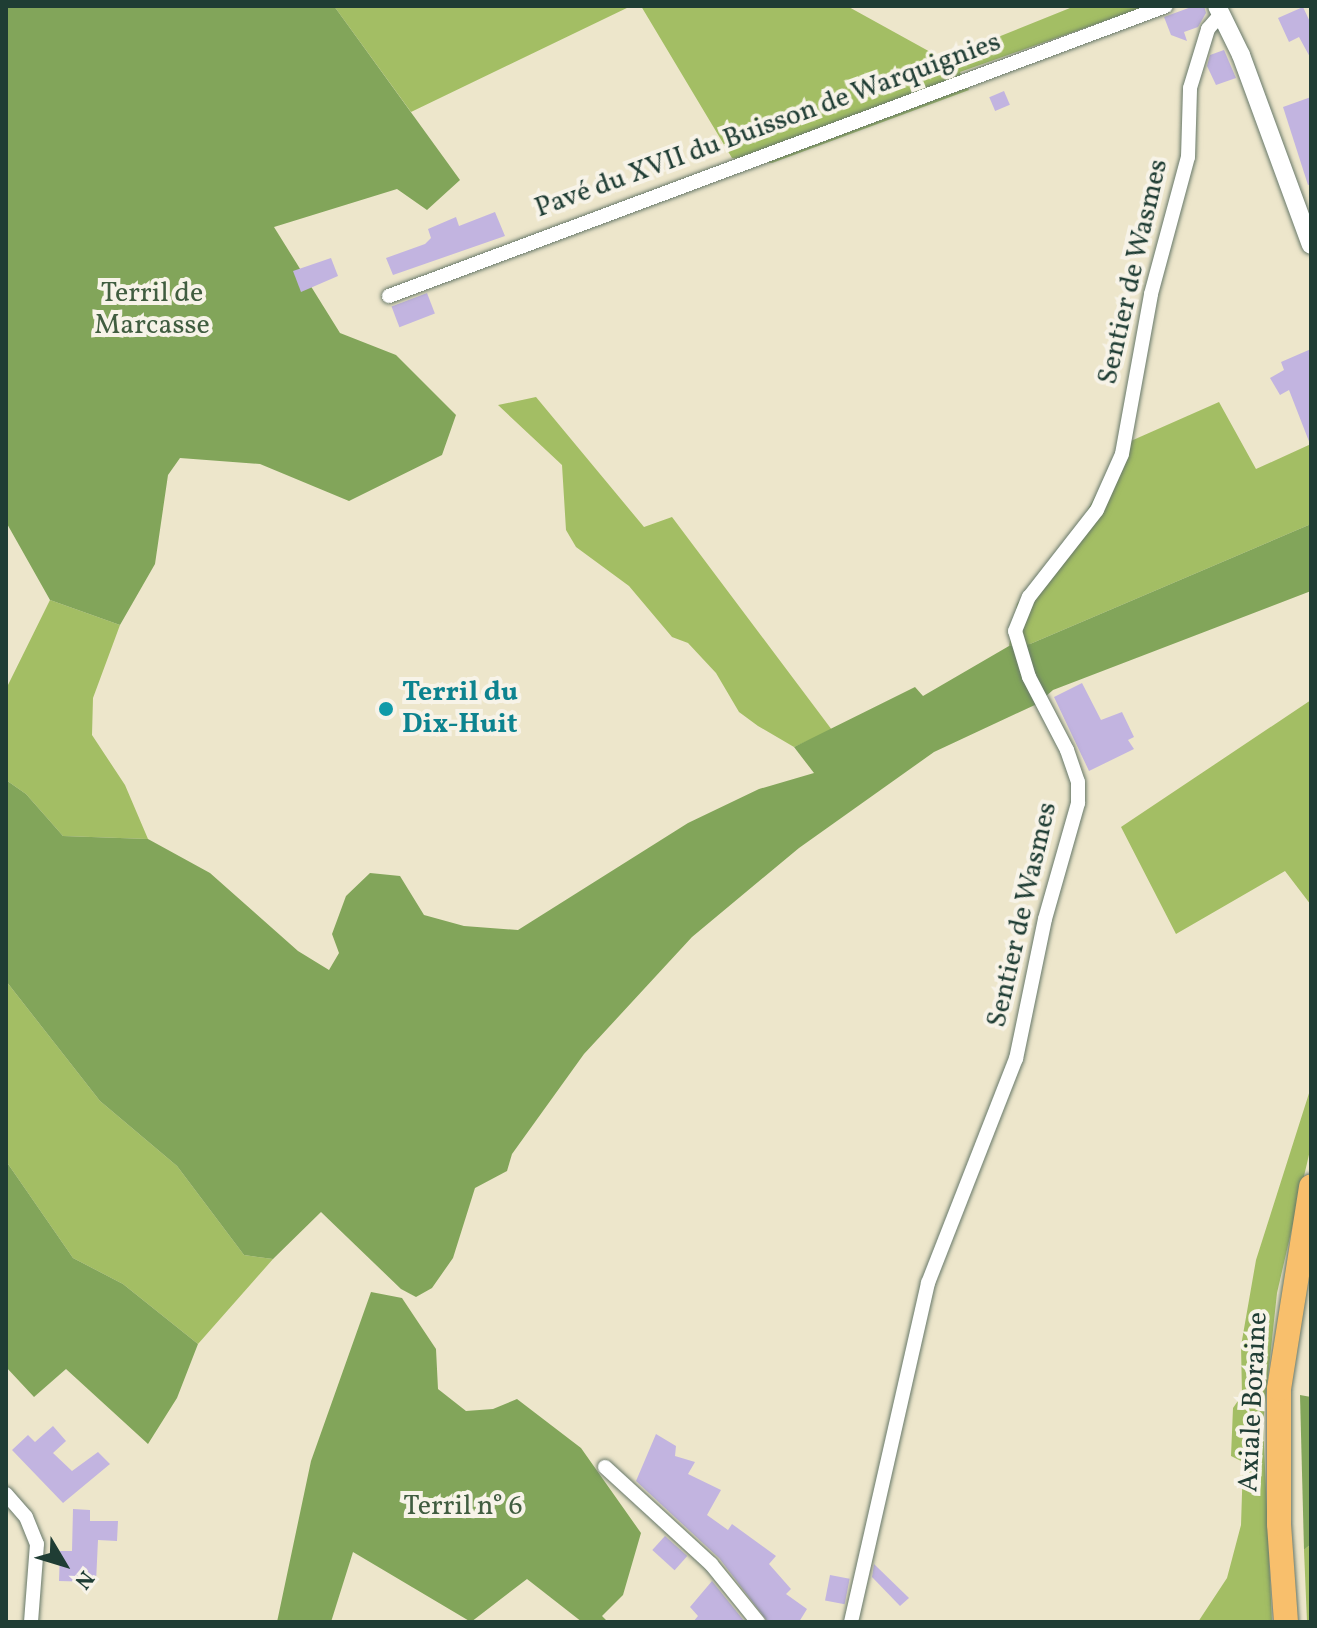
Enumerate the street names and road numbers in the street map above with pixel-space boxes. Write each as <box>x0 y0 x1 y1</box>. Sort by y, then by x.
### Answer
street label: Pavé du XVII du Buisson de Warquignies <box>530 26 1006 226</box>
street label: Sentier de Wasmes <box>1092 156 1176 388</box>
street label: Sentier de Wasmes <box>981 799 1065 1031</box>
street label: Axiale Boraine <box>1233 1311 1275 1493</box>

